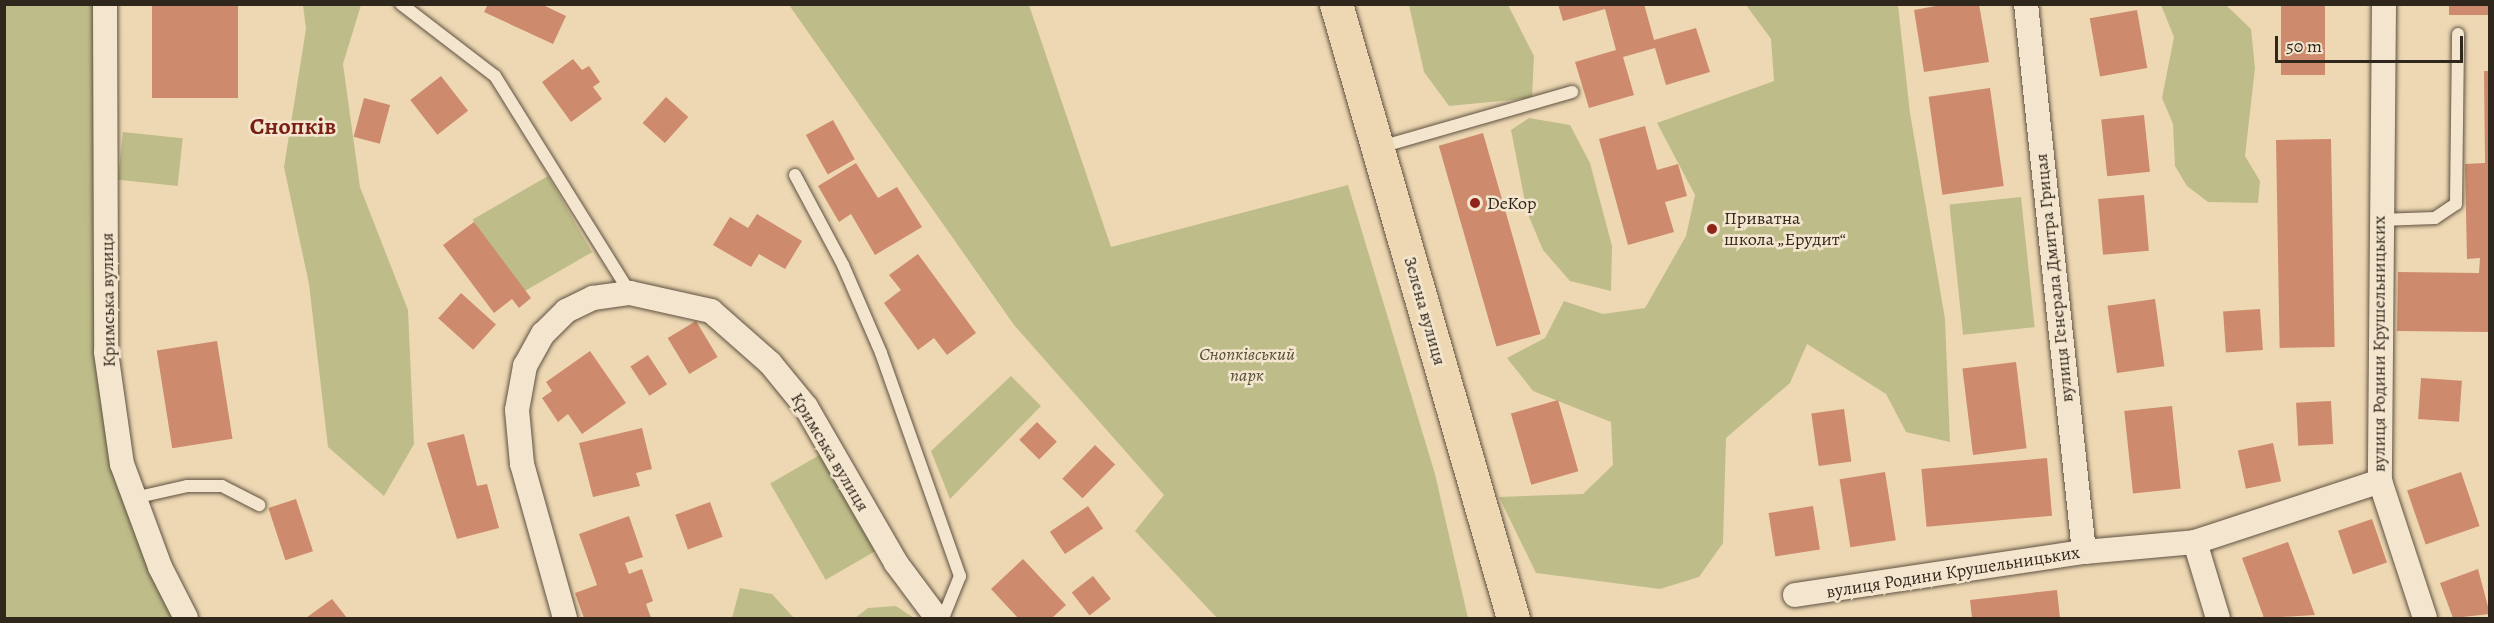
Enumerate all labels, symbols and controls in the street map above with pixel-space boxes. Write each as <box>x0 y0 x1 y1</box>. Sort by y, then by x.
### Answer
scale bar <box>2278 24 2466 62</box>
text: 50 m <box>2286 34 2322 58</box>
district label: Снопків <box>250 113 336 141</box>
street label: вулиця Генерала Дмитра Грицая <box>2030 152 2078 404</box>
place label: DeKop <box>1487 192 1536 214</box>
marker: DeKop <box>1468 196 1482 210</box>
place label: Приватна школа „Ерудит“ <box>1724 208 1846 250</box>
street label: вулиця Родини Крушельницьких <box>2368 216 2390 472</box>
marker: Приватна школа „Ерудит“ <box>1705 222 1719 236</box>
street label: Кримська вулиця <box>96 233 120 367</box>
street label: Зелена вулиця <box>1399 254 1451 368</box>
park label: Снопківський парк <box>1199 344 1295 386</box>
street label: Кримська вулиця <box>786 389 874 515</box>
street label: вулиця Родини Крушельницьких <box>1825 541 2081 603</box>

